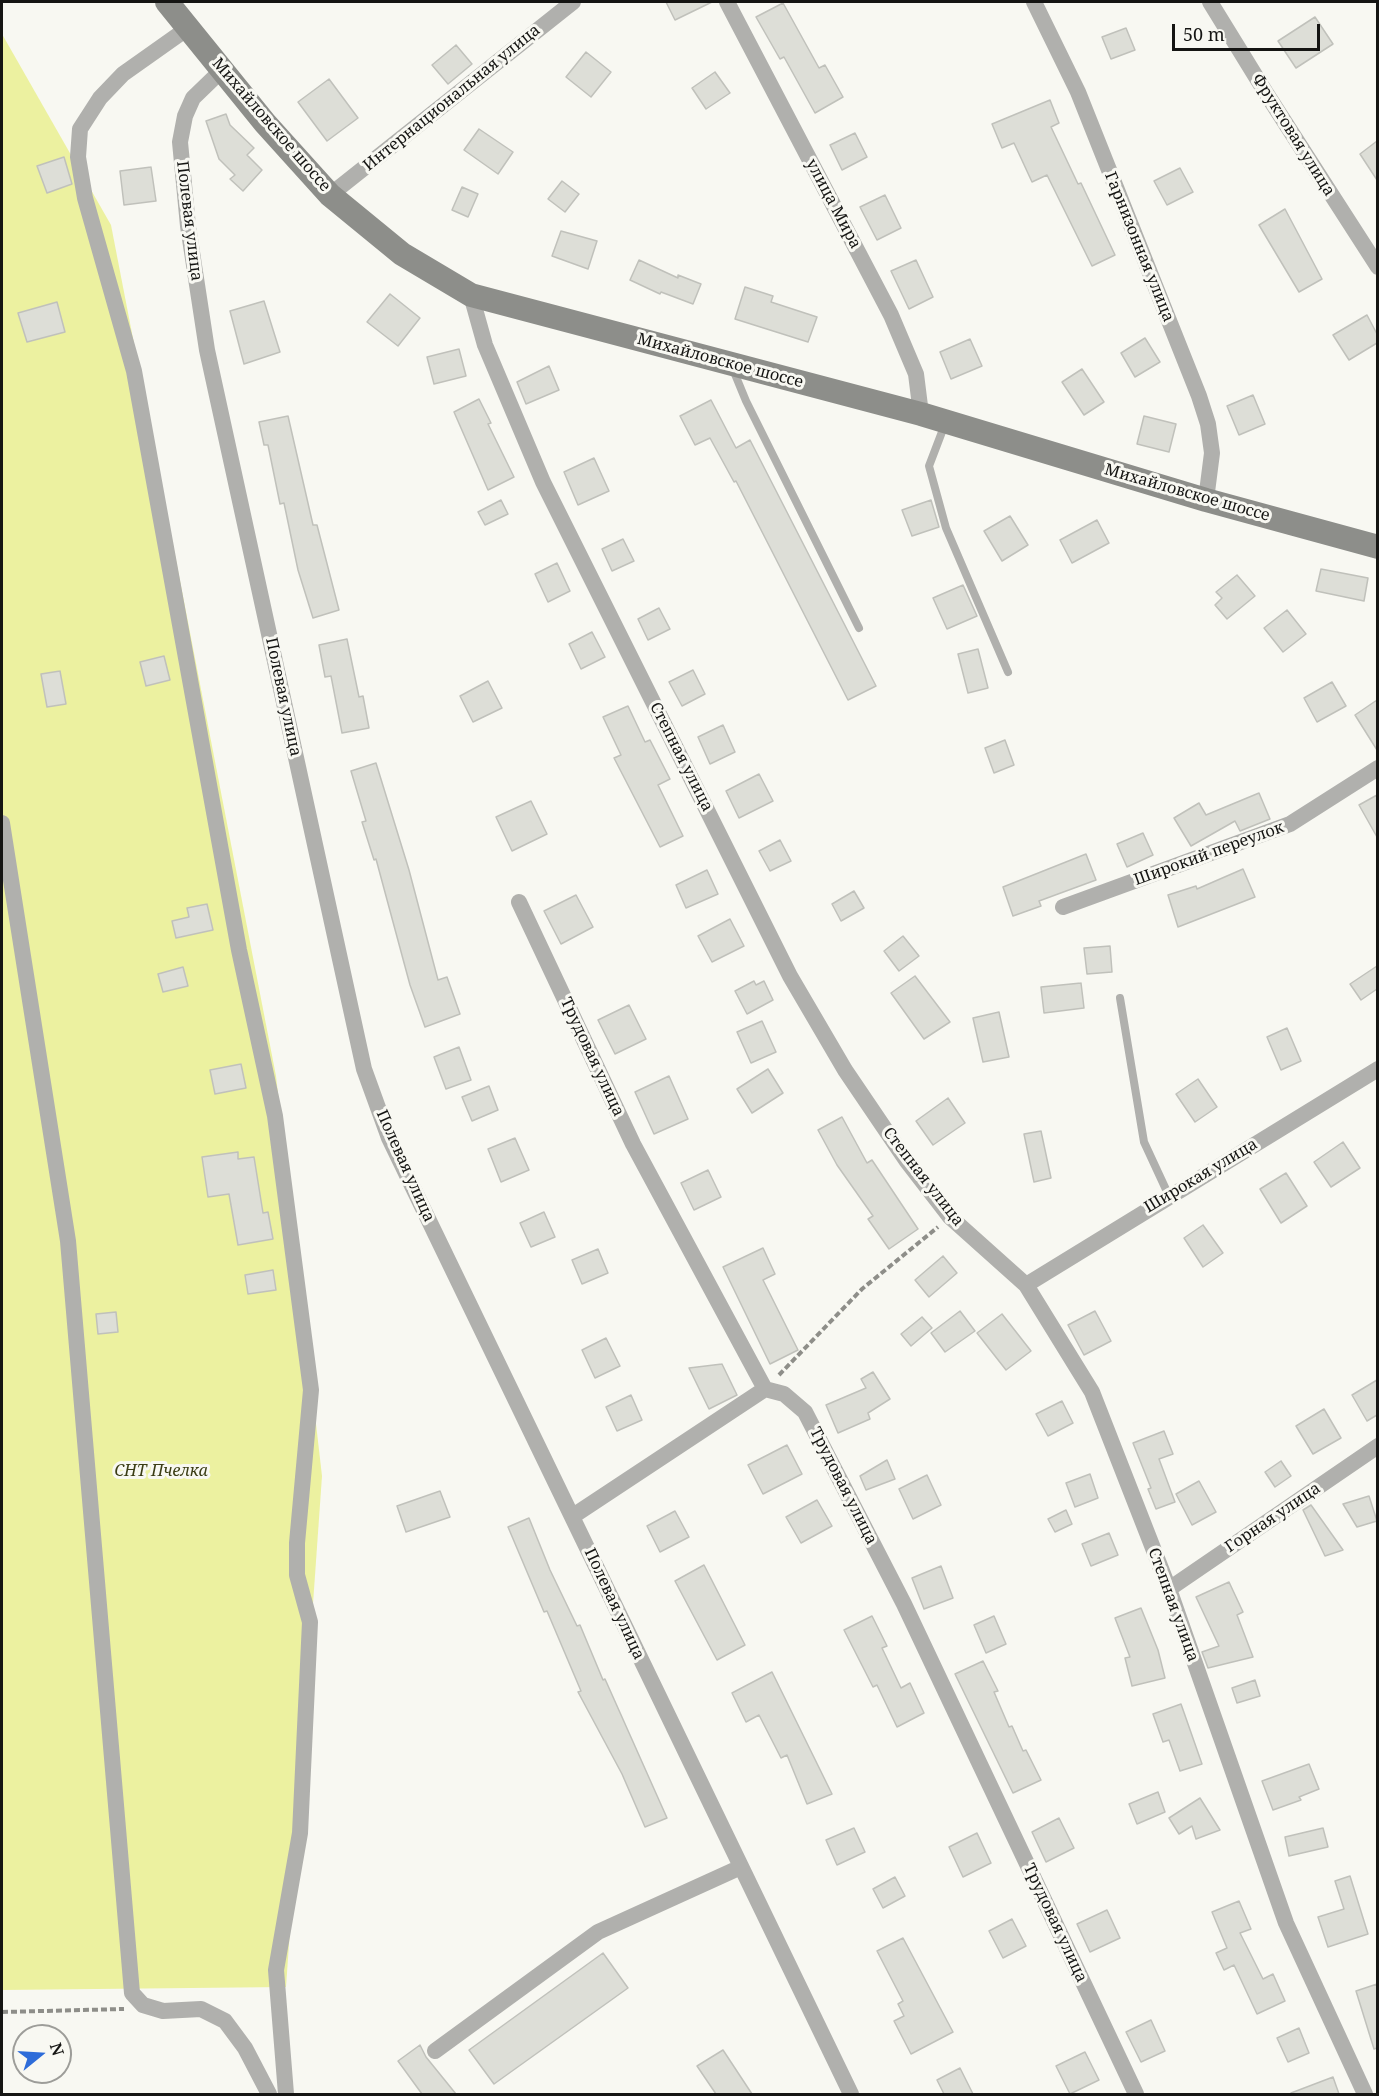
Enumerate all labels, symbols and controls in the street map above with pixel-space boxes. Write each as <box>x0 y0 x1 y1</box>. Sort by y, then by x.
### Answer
scale bar <box>1175 12 1324 50</box>
street label: Интернациональная улица <box>360 21 544 175</box>
text: 50 m <box>1183 22 1225 46</box>
street label: Михайловское шоссе <box>208 54 334 196</box>
street label: Фруктовая улица <box>1248 70 1338 200</box>
street label: улица Мира <box>801 156 865 252</box>
street label: Полевая улица <box>172 160 206 282</box>
street label: Гарнизонная улица <box>1100 169 1178 325</box>
street label: Михайловское шоссе <box>635 330 805 392</box>
street label: Михайловское шоссе <box>1102 460 1272 526</box>
street label: Полевая улица <box>261 636 305 758</box>
street label: Степная улица <box>645 699 717 815</box>
street label: Широкий переулок <box>1131 818 1287 890</box>
street label: Трудовая улица <box>556 994 628 1120</box>
street label: Полевая улица <box>372 1107 438 1225</box>
street label: Степная улица <box>879 1124 967 1230</box>
street label: Широкая улица <box>1141 1135 1261 1217</box>
street label: Трудовая улица <box>805 1424 881 1548</box>
park label: СНТ Пчелка <box>114 1461 208 1481</box>
street label: Горная улица <box>1222 1479 1324 1557</box>
street label: Полевая улица <box>580 1545 648 1663</box>
street label: Степная улица <box>1143 1545 1203 1665</box>
street label: Трудовая улица <box>1019 1860 1091 1986</box>
north arrow <box>12 2024 72 2084</box>
text: N <box>45 2040 70 2058</box>

